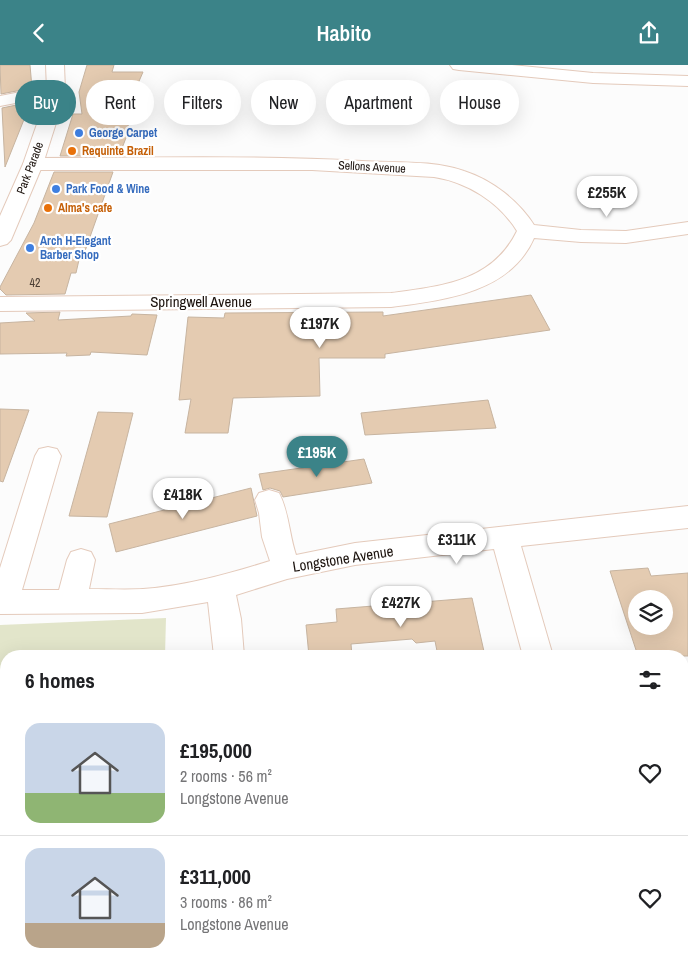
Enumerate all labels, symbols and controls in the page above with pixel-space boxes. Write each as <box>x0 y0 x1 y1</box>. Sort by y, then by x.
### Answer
text: Habito <box>316 18 372 48</box>
icon: back <box>25 19 53 47</box>
icon: share <box>635 19 663 47</box>
chip: Buy <box>15 80 76 125</box>
chip: Rent <box>86 80 154 125</box>
chip: Filters <box>164 80 241 125</box>
chip: New <box>251 80 316 125</box>
chip: Apartment <box>326 80 430 125</box>
chip: House <box>440 80 519 125</box>
place label: George Carpet <box>89 125 158 141</box>
marker: George Carpet <box>73 127 85 139</box>
street label: Park Parade <box>13 140 47 196</box>
place label: Requinte Brazil <box>82 143 154 159</box>
marker: Requinte Brazil <box>66 145 78 157</box>
street label: Sellons Avenue <box>338 157 406 177</box>
pin: £255K <box>572 175 642 218</box>
place label: Park Food & Wine <box>66 181 150 197</box>
text: £255K <box>588 181 626 203</box>
marker: Park Food & Wine <box>50 183 62 195</box>
place label: Alma's cafe <box>58 200 113 216</box>
marker: Alma's cafe <box>42 202 54 214</box>
place label: Arch H-Elegant Barber Shop <box>40 233 112 263</box>
marker: Arch H-Elegant Barber Shop <box>24 242 36 254</box>
house number: 42 <box>30 275 40 291</box>
street label: Springwell Avenue <box>150 291 252 312</box>
pin: £197K <box>285 307 355 349</box>
text: £197K <box>301 312 339 334</box>
pin: £195K <box>282 435 352 478</box>
text: £195K <box>298 441 336 463</box>
pin: £418K <box>148 477 218 520</box>
text: £418K <box>164 483 202 505</box>
pin: £311K <box>422 523 492 565</box>
text: £311K <box>438 528 476 550</box>
street label: Longstone Avenue <box>291 540 395 577</box>
pin: £427K <box>366 585 436 628</box>
map controls <box>628 590 673 635</box>
button: layers <box>628 590 673 635</box>
text: £427K <box>382 591 420 613</box>
text: 6 homes <box>25 666 95 695</box>
icon: filters <box>636 666 664 694</box>
text: £195,000 <box>180 736 252 765</box>
icon: home <box>65 743 125 803</box>
icon: heart <box>636 759 664 787</box>
text: 2 rooms · 56 m² <box>180 765 272 787</box>
text: Longstone Avenue <box>180 787 288 809</box>
text: £311,000 <box>180 862 251 891</box>
icon: home <box>65 868 125 928</box>
icon: heart <box>636 884 664 912</box>
text: 3 rooms · 86 m² <box>180 891 272 913</box>
text: Longstone Avenue <box>180 913 288 935</box>

